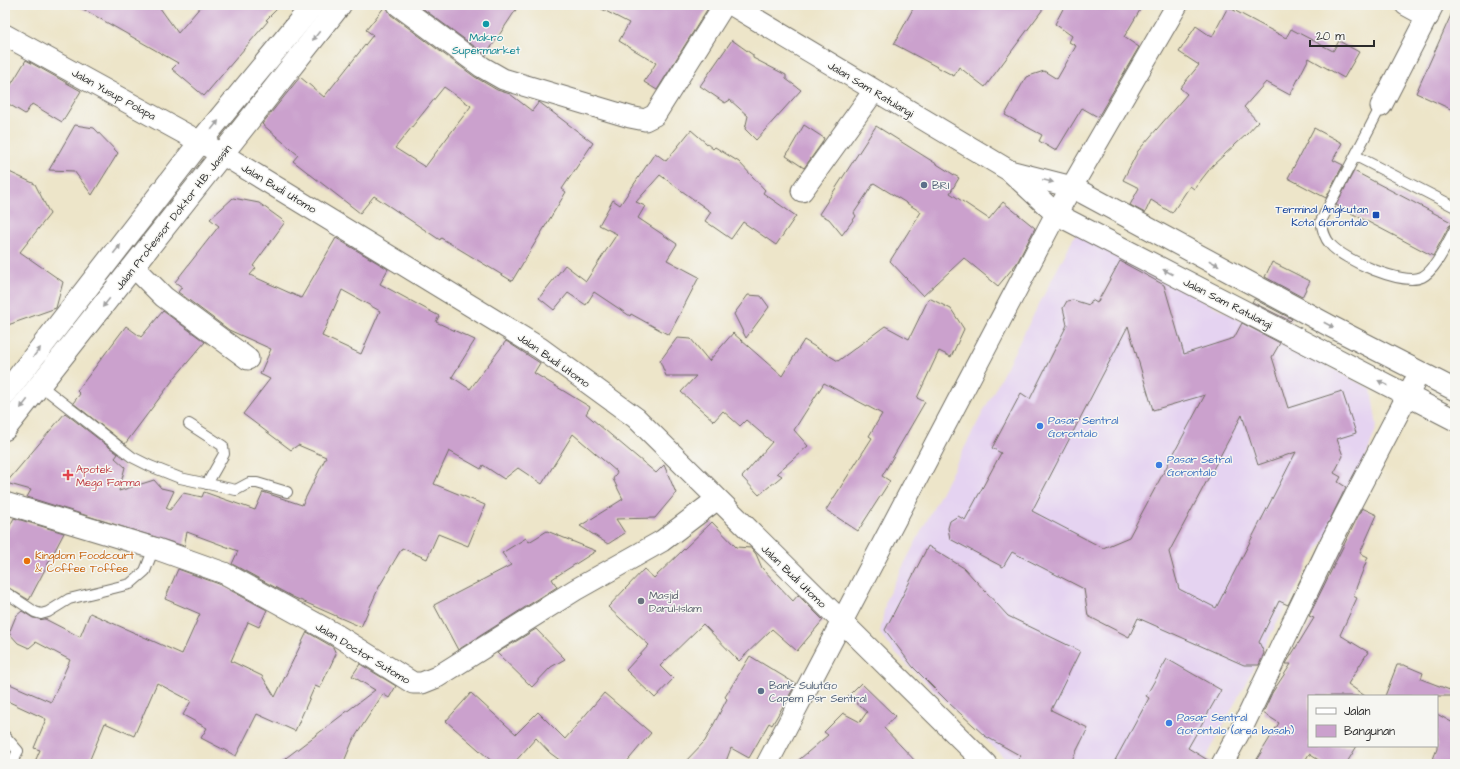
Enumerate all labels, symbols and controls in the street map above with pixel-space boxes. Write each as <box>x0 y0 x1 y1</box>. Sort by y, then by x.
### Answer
marker: Makro Supermarket <box>481 19 491 29</box>
scale bar <box>1310 22 1374 48</box>
text: 20 m <box>1316 28 1345 45</box>
one-way arrow <box>311 30 320 41</box>
place label: Makro Supermarket <box>452 30 521 58</box>
street label: Jalan Sam Ratulangi <box>824 58 917 122</box>
street label: Jalan Yusup Polapa <box>69 65 159 124</box>
one-way arrow <box>210 119 219 130</box>
street label: Jalan Professor Doktor H.B. Jassin <box>112 141 235 293</box>
street label: Jalan Budi Utomo <box>238 160 320 217</box>
place label: BRI <box>932 178 950 193</box>
one-way arrow <box>1042 178 1054 184</box>
marker: BRI <box>919 180 929 190</box>
place label: Terminal Angkutan Kota Gorontalo <box>1276 202 1369 230</box>
marker: Terminal Angkutan Kota Gorontalo <box>1371 210 1381 220</box>
one-way arrow <box>113 244 122 255</box>
one-way arrow <box>1208 260 1220 266</box>
one-way arrow <box>1162 268 1174 275</box>
street label: Jalan Sam Ratulangi <box>1180 275 1275 333</box>
one-way arrow <box>101 297 110 308</box>
one-way arrow <box>1323 322 1334 328</box>
street label: Jalan Budi Utomo <box>514 330 594 391</box>
one-way arrow <box>33 346 42 357</box>
one-way arrow <box>1377 380 1389 386</box>
one-way arrow <box>20 399 29 410</box>
place label: Pasar Sentral Gorontalo <box>1048 413 1119 441</box>
marker: Pasar Sentral Gorontalo <box>1035 421 1045 431</box>
place label: Pasar Setral Gorontalo <box>1167 452 1232 480</box>
marker: Pasar Setral Gorontalo <box>1154 460 1164 470</box>
place label: Apotek Mega Farma <box>76 462 141 491</box>
marker: Apotek Mega Farma <box>63 470 73 480</box>
street label: Jalan Budi Utomo <box>758 541 830 612</box>
place label: Kingdom Foodcourt & Coffee Toffee <box>35 548 135 576</box>
marker: Kingdom Foodcourt & Coffee Toffee <box>22 556 32 566</box>
place label: Masjid Darul-Islam <box>649 588 702 616</box>
marker: Masjid Darul-Islam <box>636 596 646 606</box>
street label: Jalan Doctor Sutomo <box>313 619 414 688</box>
place label: Bank SulutGo Capem Psr Sentral <box>769 678 867 706</box>
marker: Bank SulutGo Capem Psr Sentral <box>756 686 766 696</box>
legend <box>1308 695 1438 747</box>
text: Jalan <box>1344 703 1370 720</box>
place label: Pasar Sentral Gorontalo (area basah) <box>1177 710 1294 738</box>
marker: Pasar Sentral Gorontalo (area basah) <box>1164 718 1174 728</box>
text: Bangunan <box>1344 723 1395 741</box>

